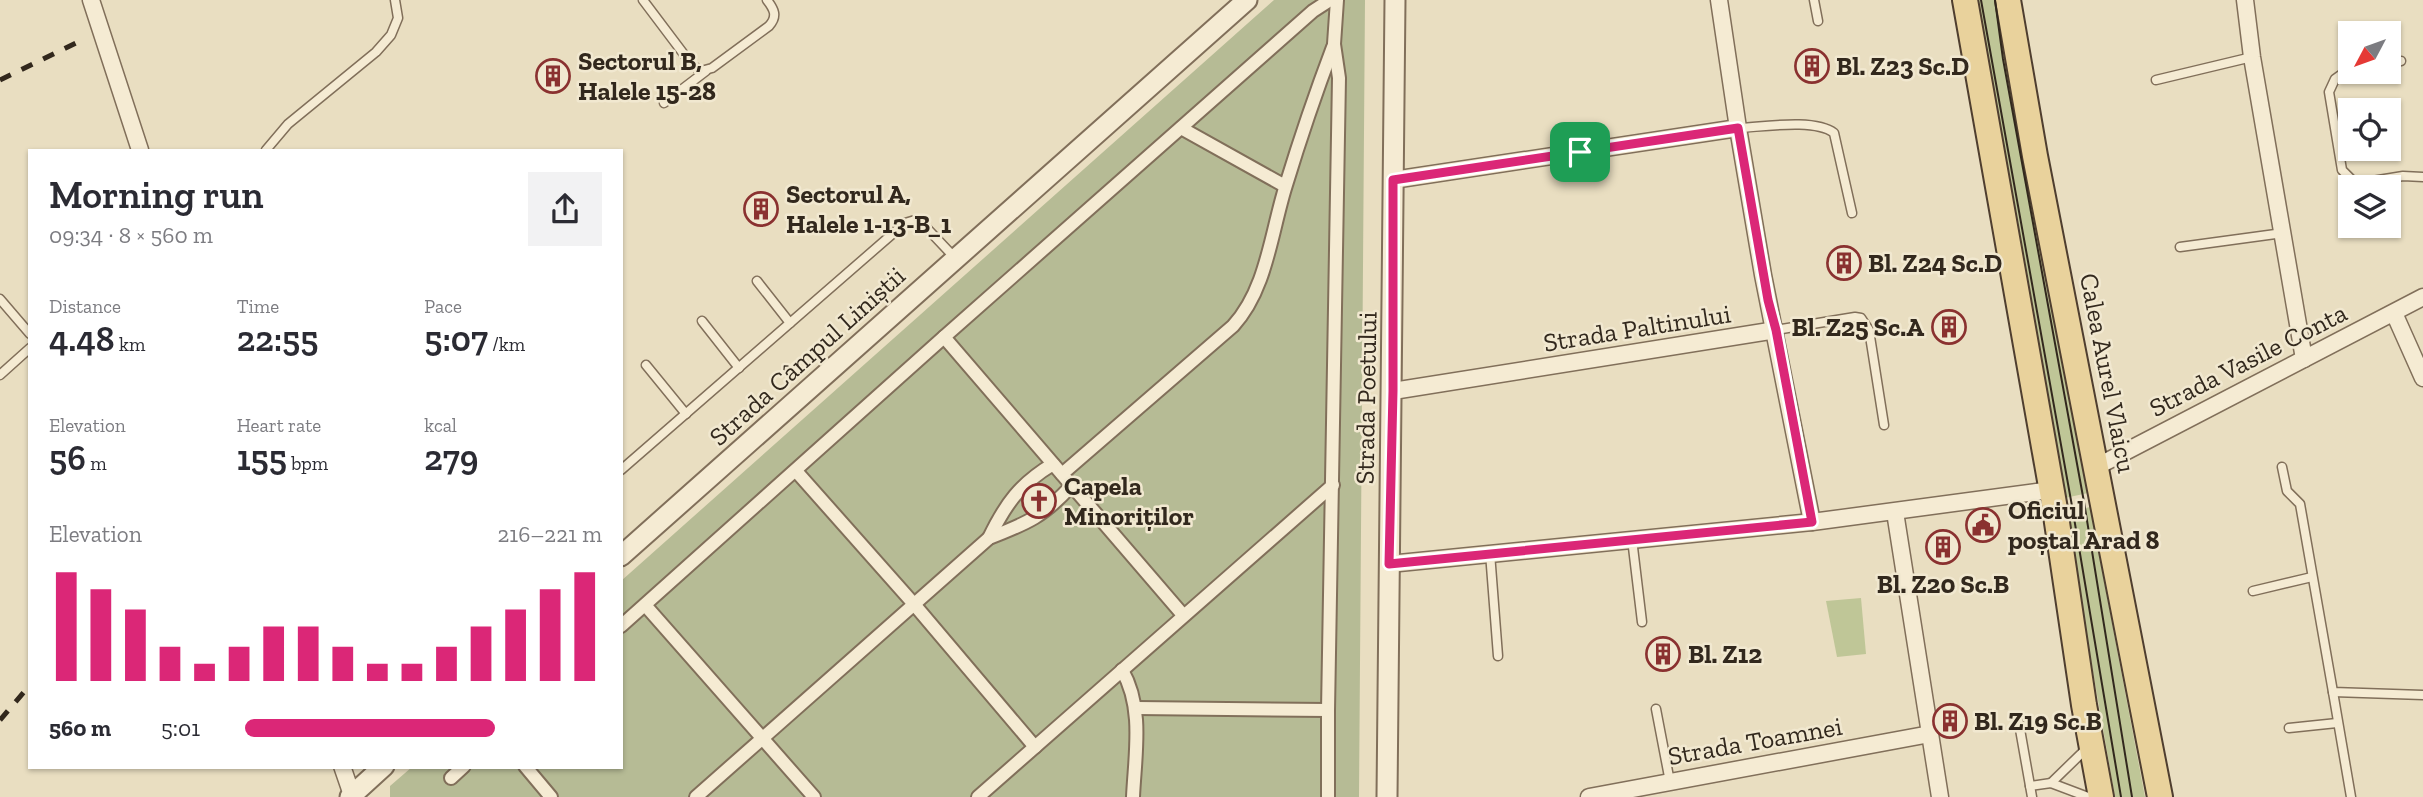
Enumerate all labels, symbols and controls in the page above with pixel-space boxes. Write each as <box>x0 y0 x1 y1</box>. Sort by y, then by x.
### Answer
north arrow <box>2338 21 2401 84</box>
map controls <box>2338 21 2401 238</box>
place label: Sectorul B, Halele 15-28 <box>578 45 716 107</box>
building icon: Bl. Z23 Sc.D <box>1793 47 1831 85</box>
place label: Bl. Z23 Sc.D <box>1836 50 1969 82</box>
building icon: Sectorul B, Halele 15-28 <box>534 57 572 95</box>
button: locate <box>2338 98 2401 161</box>
pin <box>1550 122 1610 182</box>
icon: arrive <box>1561 133 1599 171</box>
text: Morning run <box>49 172 264 218</box>
button: share <box>528 172 602 246</box>
button: layers <box>2338 175 2401 238</box>
place label: Sectorul A, Halele 1-13-B_1 <box>786 178 952 240</box>
building icon: Sectorul A, Halele 1-13-B_1 <box>742 190 780 228</box>
text: 09:34 · 8 × 560 m <box>49 221 213 249</box>
building icon: Bl. Z24 Sc.D <box>1825 244 1863 282</box>
place label: Bl. Z24 Sc.D <box>1868 247 2002 279</box>
street label: Strada Câmpul Liniștii <box>702 260 912 452</box>
street label: Calea Aurel Vlaicu <box>2073 271 2143 476</box>
text: Distance <box>49 295 121 318</box>
text: Time <box>237 295 279 318</box>
text: Pace <box>424 295 462 318</box>
street label: Strada Vasile Conta <box>2144 296 2353 424</box>
street label: Strada Paltinului <box>1541 297 1733 359</box>
building icon: Bl. Z25 Sc.A <box>1930 308 1968 346</box>
street label: Strada Poetului <box>1348 311 1384 485</box>
place label: Bl. Z25 Sc.A <box>1791 311 1924 343</box>
text: 4.48 <box>49 318 115 360</box>
text: 22:55 <box>237 318 318 360</box>
text: 5:07 <box>424 318 488 360</box>
text: km <box>115 333 145 356</box>
text: /km <box>488 333 525 356</box>
text: Elevation <box>49 414 126 437</box>
text: Heart rate <box>237 414 321 437</box>
text: kcal <box>424 414 457 437</box>
text: 56 <box>49 437 86 479</box>
text: 155 <box>237 437 287 479</box>
text: 279 <box>424 437 479 479</box>
text: m <box>86 452 107 475</box>
text: bpm <box>287 452 328 475</box>
place label: Capela Minoriților <box>1064 470 1194 532</box>
church icon: Capela Minoriților <box>1020 482 1058 520</box>
place label: Oficiul poștal Arad 8 <box>2008 494 2160 556</box>
public building icon: Oficiul poștal Arad 8 <box>1964 506 2002 544</box>
text: Elevation <box>49 520 142 548</box>
text: 216–221 m <box>497 520 602 548</box>
building icon: Bl. Z20 Sc.B <box>1924 528 1962 566</box>
place label: Bl. Z20 Sc.B <box>1877 568 2009 600</box>
building icon: Bl. Z12 <box>1644 635 1682 673</box>
place label: Bl. Z12 <box>1688 638 1762 670</box>
building icon: Bl. Z19 Sc.B <box>1931 702 1969 740</box>
place label: Bl. Z19 Sc.B <box>1974 705 2102 737</box>
street label: Strada Toamnei <box>1665 710 1845 772</box>
text: 560 m <box>49 714 111 742</box>
text: 5:01 <box>161 714 200 742</box>

